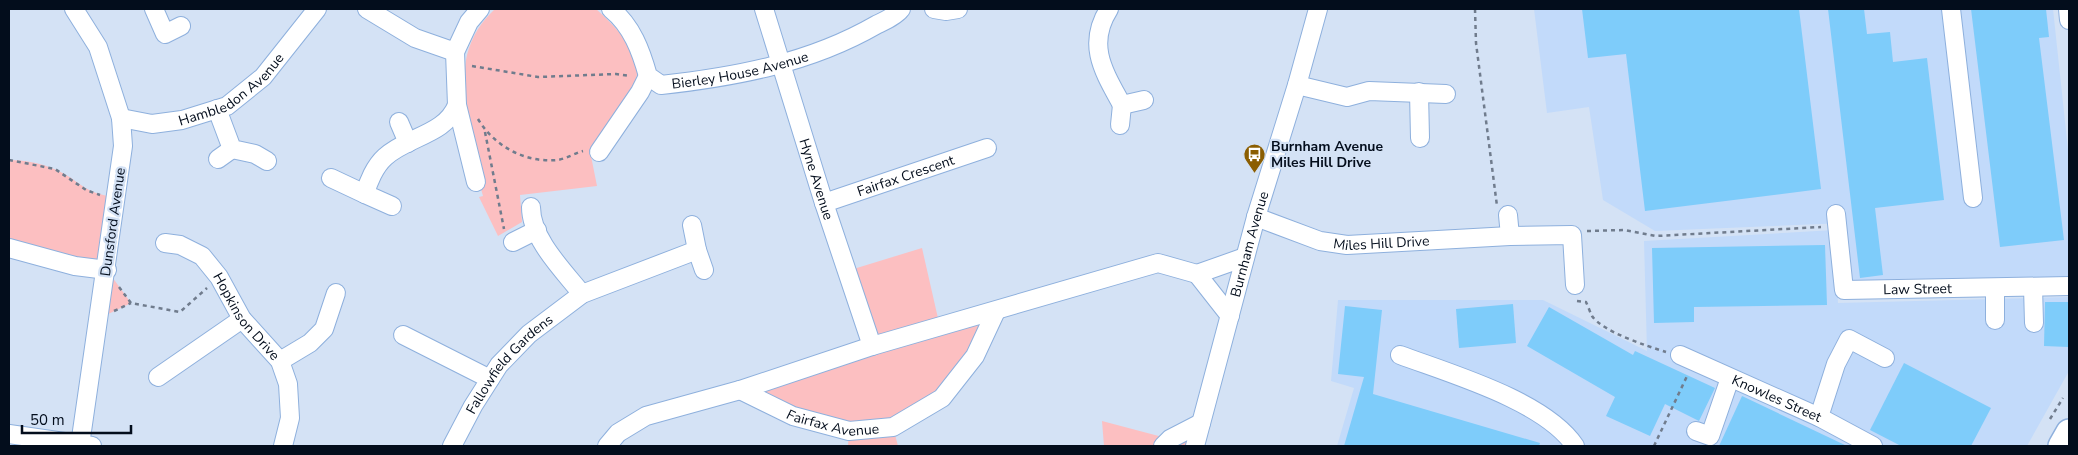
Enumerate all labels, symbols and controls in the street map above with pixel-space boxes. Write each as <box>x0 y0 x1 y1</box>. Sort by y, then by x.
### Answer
street label: Bierley House Avenue <box>671 47 811 93</box>
street label: Hambledon Avenue <box>176 49 288 130</box>
street label: Hyne Avenue <box>795 136 838 222</box>
place label: Burnham Avenue Miles Hill Drive <box>1271 137 1383 172</box>
bus stop icon: Burnham Avenue Miles Hill Drive <box>1243 142 1267 173</box>
street label: Fairfax Crescent <box>854 150 957 201</box>
street label: Dunsford Avenue <box>96 166 130 278</box>
street label: Burnham Avenue <box>1226 189 1273 299</box>
street label: Miles Hill Drive <box>1332 231 1430 255</box>
street label: Hopkinson Drive <box>209 269 284 364</box>
street label: Law Street <box>1883 279 1952 299</box>
street label: Fallowfield Gardens <box>461 310 557 417</box>
street label: Knowles Street <box>1729 370 1825 427</box>
scale bar <box>22 402 131 434</box>
street label: Fairfax Avenue <box>783 405 880 441</box>
text: 50 m <box>30 410 65 430</box>

